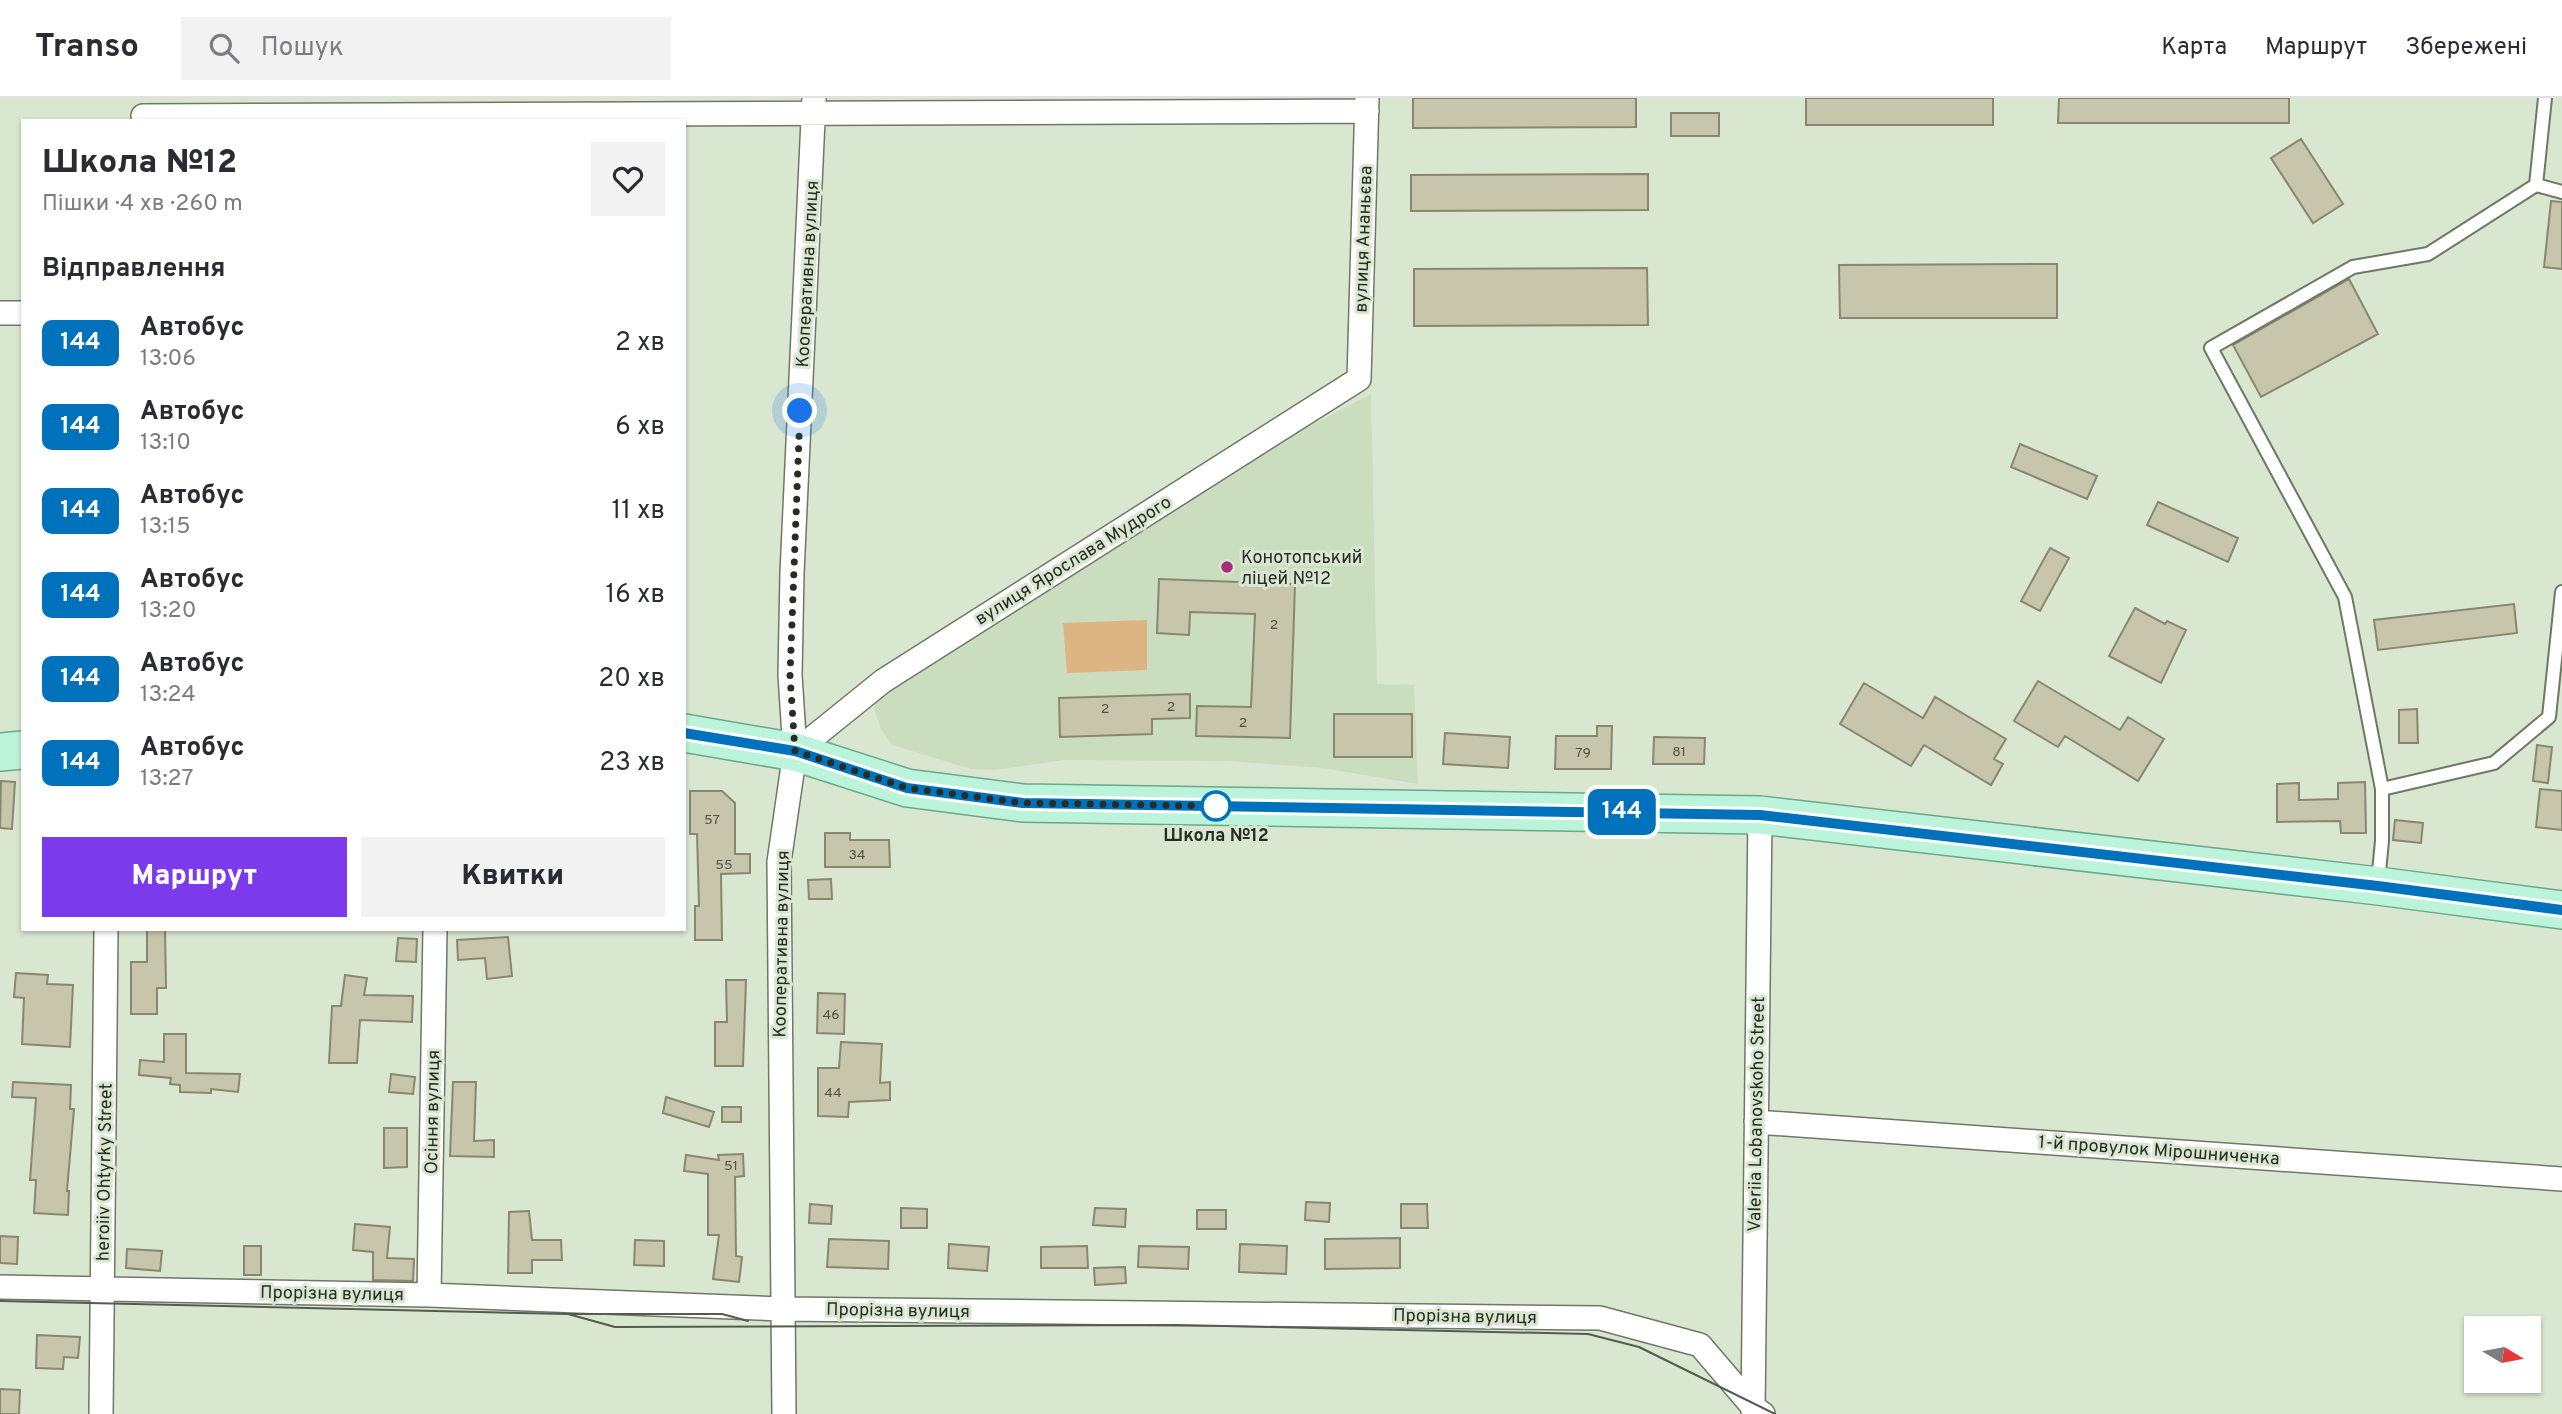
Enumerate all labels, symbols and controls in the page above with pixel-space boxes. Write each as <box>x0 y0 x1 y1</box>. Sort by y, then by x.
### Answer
search box <box>181 17 671 80</box>
text: Transo <box>35 27 139 69</box>
icon: search <box>205 29 243 67</box>
text: Пошук <box>261 32 344 65</box>
text: Карта <box>2161 33 2227 63</box>
text: Маршрут <box>2265 33 2367 63</box>
text: Збережені <box>2405 33 2527 63</box>
button: heart <box>591 142 665 216</box>
text: Школа №12 <box>42 143 237 185</box>
street label: вулиця Ананьєва <box>1350 165 1379 313</box>
street label: Кооперативна вулиця <box>792 180 825 368</box>
text: Пішки · 4 хв · 260 m <box>42 190 243 219</box>
text: Відправлення <box>42 253 225 286</box>
text: Автобус <box>140 312 245 345</box>
text: 2 хв <box>615 327 665 360</box>
text: 144 <box>60 328 101 358</box>
text: 13:06 <box>140 345 196 374</box>
your location <box>782 393 817 428</box>
text: Автобус <box>140 396 245 429</box>
text: 6 хв <box>615 411 665 444</box>
text: 144 <box>60 412 101 442</box>
text: 13:10 <box>140 429 191 458</box>
text: Автобус <box>140 480 245 513</box>
street label: вулиця Ярослава Мудрого <box>971 491 1176 631</box>
text: 11 хв <box>611 495 665 528</box>
text: 144 <box>60 496 101 526</box>
text: 13:15 <box>140 513 190 542</box>
place label: Конотопський ліцей №12 <box>1241 547 1362 591</box>
marker: Конотопський ліцей №12 <box>1219 559 1235 575</box>
text: Автобус <box>140 564 245 597</box>
text: 16 хв <box>606 579 665 612</box>
text: 144 <box>60 580 101 610</box>
text: 13:20 <box>140 597 196 626</box>
house number: 2 <box>1270 617 1278 634</box>
text: Автобус <box>140 648 245 681</box>
text: 20 хв <box>598 663 665 696</box>
text: 144 <box>60 664 101 694</box>
text: 13:24 <box>140 681 196 710</box>
house number: 2 <box>1167 699 1175 716</box>
house number: 2 <box>1101 701 1109 718</box>
house number: 2 <box>1239 715 1247 732</box>
text: Автобус <box>140 732 245 765</box>
house number: 81 <box>1672 744 1686 761</box>
house number: 79 <box>1575 745 1591 762</box>
text: 23 хв <box>599 747 665 780</box>
text: 144 <box>60 748 101 778</box>
text: 13:27 <box>140 765 193 794</box>
line badge: 144 <box>1582 789 1662 835</box>
marker: Школа №12 <box>1201 791 1231 821</box>
text: 144 <box>1602 797 1642 827</box>
house number: 57 <box>704 812 720 829</box>
place label: Школа №12 <box>1163 825 1269 848</box>
button: Маршрут <box>42 837 347 917</box>
button: Квитки <box>361 837 665 917</box>
house number: 34 <box>848 847 866 864</box>
street label: Кооперативна вулиця <box>769 850 796 1038</box>
house number: 55 <box>715 857 733 874</box>
street label: Valeriia Lobanovskoho Street <box>1744 996 1771 1232</box>
house number: 46 <box>822 1007 840 1024</box>
street label: Осіння вулиця <box>421 1050 446 1174</box>
street label: heroiiv Ohtyrky Street <box>92 1083 119 1261</box>
house number: 44 <box>824 1085 842 1102</box>
street label: 1-й провулок Мірошниченка <box>2037 1132 2280 1171</box>
house number: 51 <box>724 1158 738 1175</box>
street label: Прорізна вулиця <box>260 1282 404 1307</box>
street label: Прорізна вулиця <box>826 1299 970 1324</box>
street label: Прорізна вулиця <box>1393 1305 1537 1330</box>
north arrow <box>2464 1316 2541 1393</box>
map controls <box>2464 1316 2541 1393</box>

